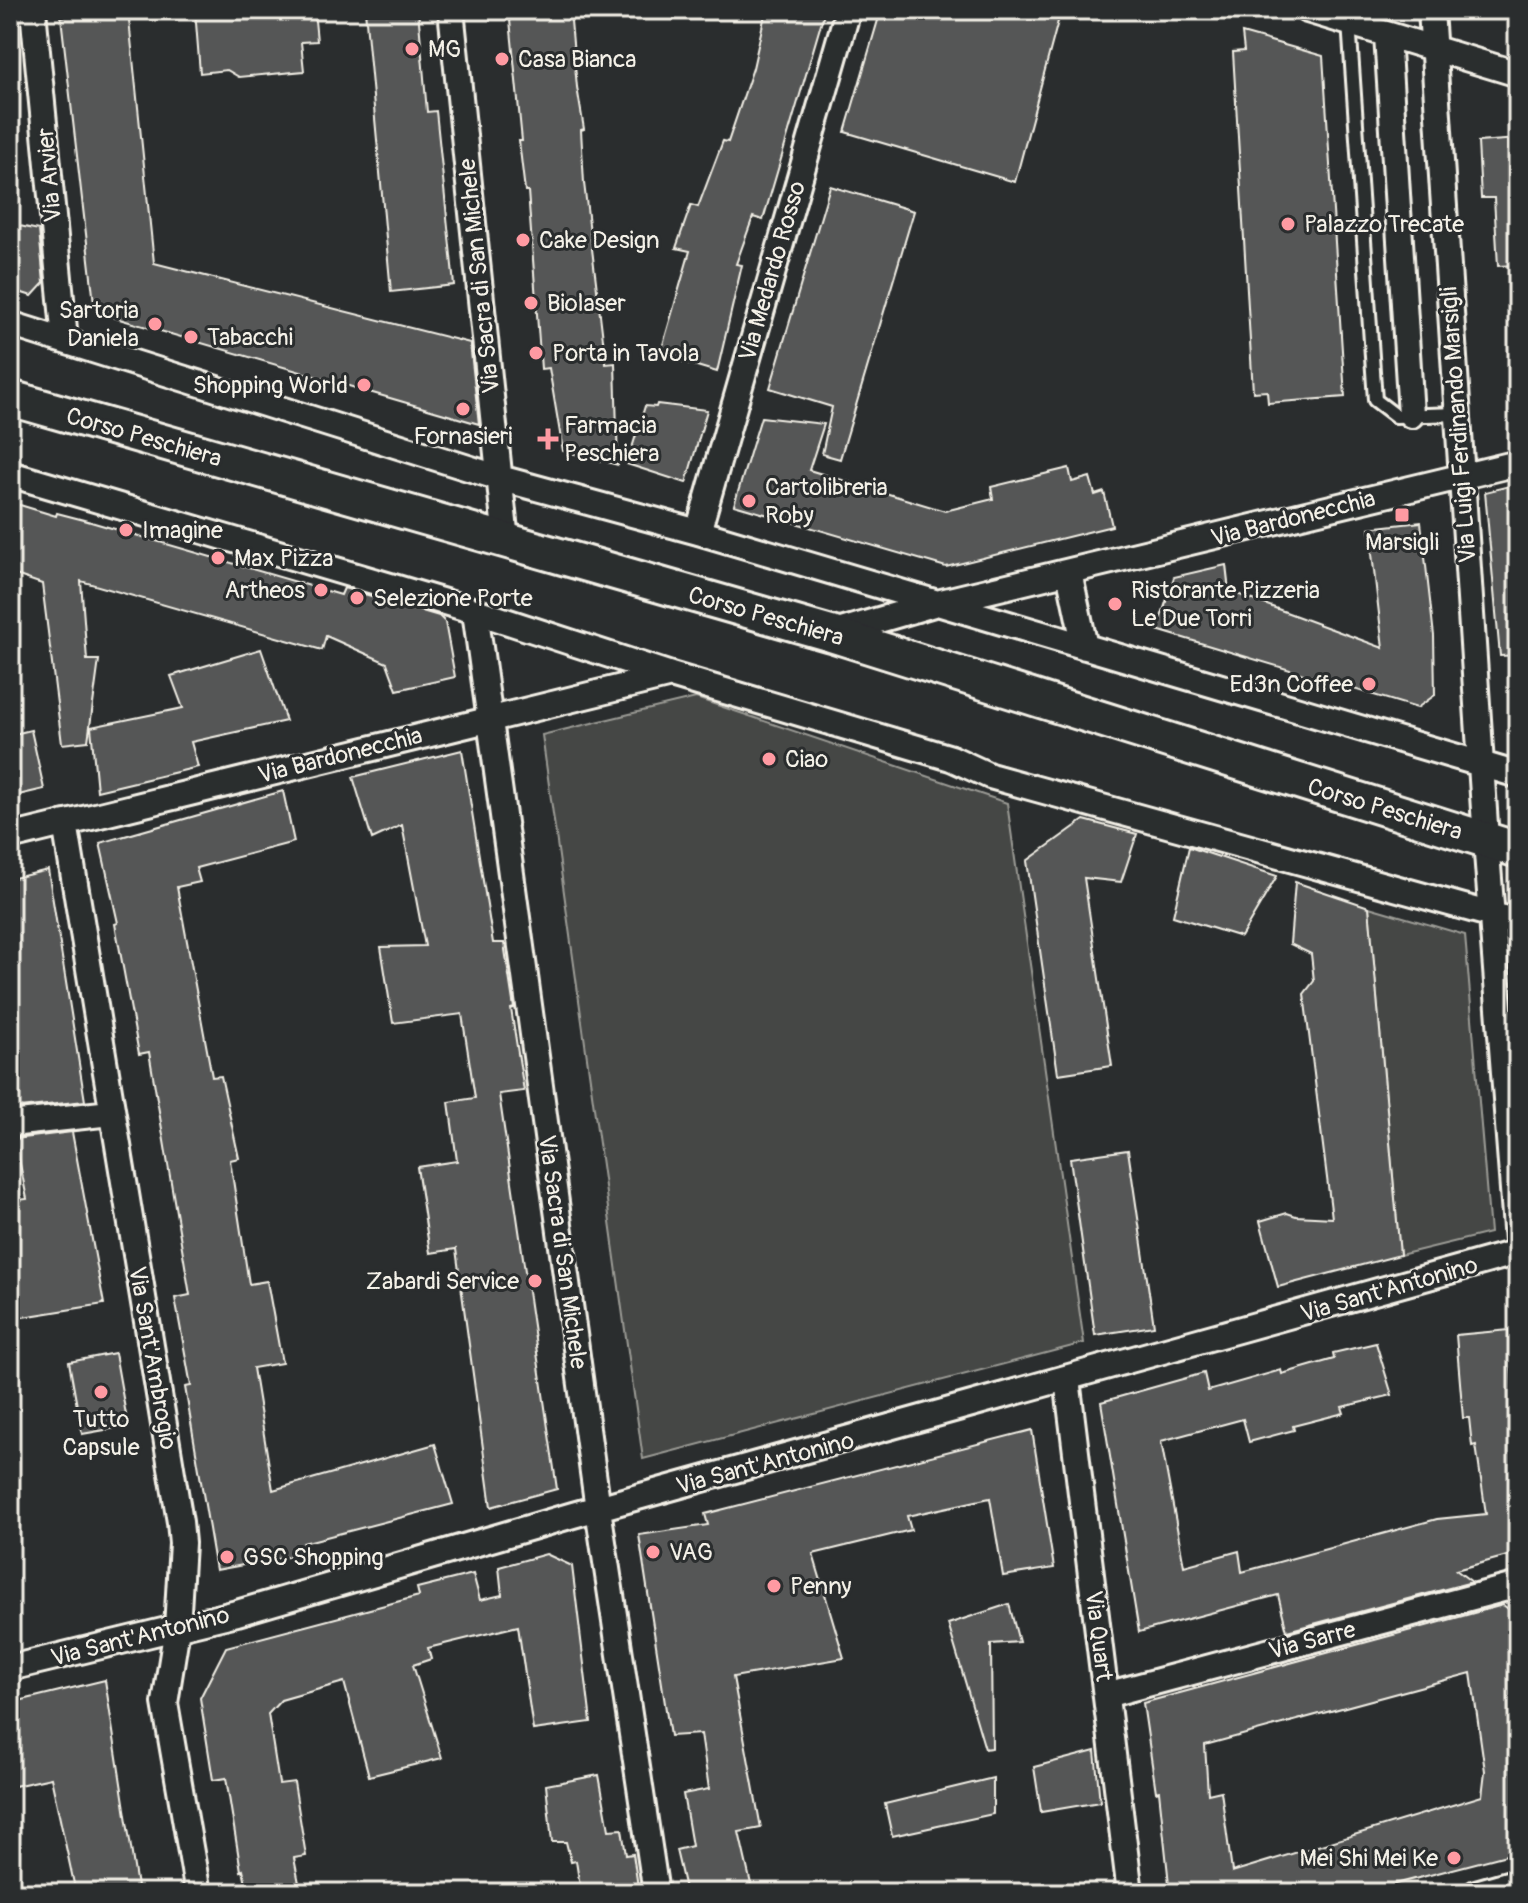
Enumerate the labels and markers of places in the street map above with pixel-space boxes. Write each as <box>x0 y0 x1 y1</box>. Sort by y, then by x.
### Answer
place label: MG <box>428 35 461 64</box>
marker: MG <box>403 40 421 58</box>
place label: Casa Bianca <box>518 45 636 74</box>
marker: Casa Bianca <box>493 50 511 68</box>
place label: Palazzo Trecate <box>1304 210 1464 239</box>
marker: Palazzo Trecate <box>1279 215 1297 233</box>
place label: Cake Design <box>539 226 660 255</box>
marker: Cake Design <box>514 231 532 249</box>
place label: Biolaser <box>547 289 626 318</box>
marker: Biolaser <box>522 294 540 312</box>
place label: Sartoria Daniela <box>59 296 139 353</box>
marker: Sartoria Daniela <box>146 315 164 333</box>
place label: Tabacchi <box>207 323 293 352</box>
marker: Tabacchi <box>182 328 200 346</box>
place label: Porta in Tavola <box>552 339 699 368</box>
marker: Porta in Tavola <box>527 344 545 362</box>
place label: Shopping World <box>193 371 348 400</box>
marker: Shopping World <box>355 376 373 394</box>
marker: Fornasieri <box>454 400 472 418</box>
place label: Farmacia Peschiera <box>564 411 659 468</box>
place label: Fornasieri <box>413 422 513 451</box>
marker: Farmacia Peschiera <box>539 430 557 448</box>
place label: Cartolibreria Roby <box>765 473 888 530</box>
marker: Cartolibreria Roby <box>740 492 758 510</box>
marker: Marsigli <box>1393 506 1411 524</box>
place label: Imagine <box>142 516 223 545</box>
marker: Imagine <box>117 521 135 539</box>
place label: Marsigli <box>1365 528 1439 557</box>
place label: Max Pizza <box>234 544 333 573</box>
marker: Max Pizza <box>209 549 227 567</box>
place label: Artheos <box>224 576 305 605</box>
place label: Ristorante Pizzeria Le Due Torri <box>1131 576 1320 633</box>
marker: Artheos <box>312 581 330 599</box>
place label: Selezione Porte <box>373 584 533 613</box>
marker: Selezione Porte <box>348 589 366 607</box>
marker: Ristorante Pizzeria Le Due Torri <box>1106 595 1124 613</box>
place label: Ed3n Coffee <box>1230 670 1353 699</box>
marker: Ed3n Coffee <box>1360 675 1378 693</box>
place label: Ciao <box>785 745 828 774</box>
marker: Ciao <box>760 750 778 768</box>
place label: Zabardi Service <box>366 1267 519 1296</box>
marker: Zabardi Service <box>526 1272 544 1290</box>
marker: Tutto Capsule <box>92 1383 110 1401</box>
place label: Tutto Capsule <box>62 1405 140 1462</box>
place label: VAG <box>669 1538 713 1567</box>
place label: GSC Shopping <box>243 1543 384 1572</box>
marker: VAG <box>644 1543 662 1561</box>
marker: GSC Shopping <box>218 1548 236 1566</box>
place label: Penny <box>790 1572 852 1601</box>
marker: Penny <box>765 1577 783 1595</box>
place label: Mei Shi Mei Ke <box>1300 1844 1438 1873</box>
marker: Mei Shi Mei Ke <box>1445 1849 1463 1867</box>

